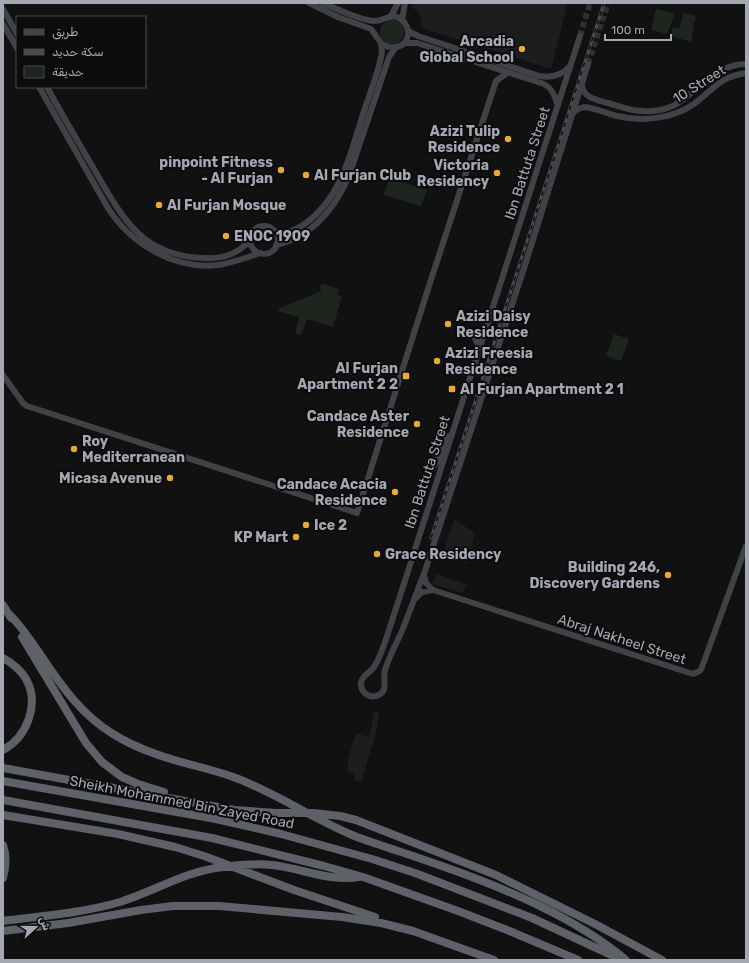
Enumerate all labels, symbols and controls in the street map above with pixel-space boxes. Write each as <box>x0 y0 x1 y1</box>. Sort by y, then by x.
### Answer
legend <box>16 16 146 88</box>
scale bar <box>605 16 671 42</box>
text: 100 m <box>611 23 645 37</box>
text: طريق <box>52 25 78 40</box>
place label: Arcadia Global School <box>420 33 514 66</box>
marker: Arcadia Global School <box>517 44 527 54</box>
text: سكة حديد <box>52 45 104 59</box>
street label: 10 Street <box>670 61 729 107</box>
text: حديقة <box>52 65 84 79</box>
street label: Ibn Battuta Street <box>501 104 554 222</box>
place label: Azizi Tulip Residence <box>428 123 500 156</box>
marker: Azizi Tulip Residence <box>503 134 513 144</box>
place label: pinpoint Fitness - Al Furjan <box>159 154 273 187</box>
place label: Victoria Residency <box>417 157 490 190</box>
marker: pinpoint Fitness - Al Furjan <box>276 165 286 175</box>
place label: Al Furjan Club <box>314 167 411 184</box>
marker: Victoria Residency <box>492 168 502 178</box>
marker: Al Furjan Club <box>301 170 311 180</box>
place label: Al Furjan Mosque <box>167 197 286 214</box>
marker: Al Furjan Mosque <box>154 200 164 210</box>
place label: ENOC 1909 <box>234 228 310 245</box>
marker: ENOC 1909 <box>221 231 231 241</box>
place label: Azizi Daisy Residence <box>456 308 531 341</box>
marker: Azizi Daisy Residence <box>443 319 453 329</box>
place label: Azizi Freesia Residence <box>445 345 533 378</box>
marker: Azizi Freesia Residence <box>432 356 442 366</box>
place label: Al Furjan Apartment 2 2 <box>297 360 398 393</box>
marker: Al Furjan Apartment 2 2 <box>401 371 411 381</box>
place label: Al Furjan Apartment 2 1 <box>460 381 624 398</box>
marker: Al Furjan Apartment 2 1 <box>447 384 457 394</box>
place label: Candace Aster Residence <box>307 408 410 441</box>
street label: Ibn Battuta Street <box>401 413 454 531</box>
marker: Candace Aster Residence <box>412 419 422 429</box>
place label: Roy Mediterranean <box>82 433 185 466</box>
marker: Roy Mediterranean <box>69 444 79 454</box>
place label: Micasa Avenue <box>59 470 162 487</box>
marker: Micasa Avenue <box>165 473 175 483</box>
place label: Candace Acacia Residence <box>277 476 387 509</box>
marker: Candace Acacia Residence <box>390 487 400 497</box>
place label: Ice 2 <box>314 517 347 534</box>
marker: Ice 2 <box>301 520 311 530</box>
place label: KP Mart <box>234 529 288 546</box>
marker: KP Mart <box>291 532 301 542</box>
place label: Grace Residency <box>385 546 502 563</box>
marker: Grace Residency <box>372 549 382 559</box>
place label: Building 246, Discovery Gardens <box>529 559 660 592</box>
marker: Building 246, Discovery Gardens <box>663 570 673 580</box>
street label: Abraj Nakheel Street <box>556 611 689 668</box>
street label: Sheikh Mohammed Bin Zayed Road <box>68 772 296 833</box>
north arrow <box>16 907 56 947</box>
text: ش <box>36 915 53 932</box>

